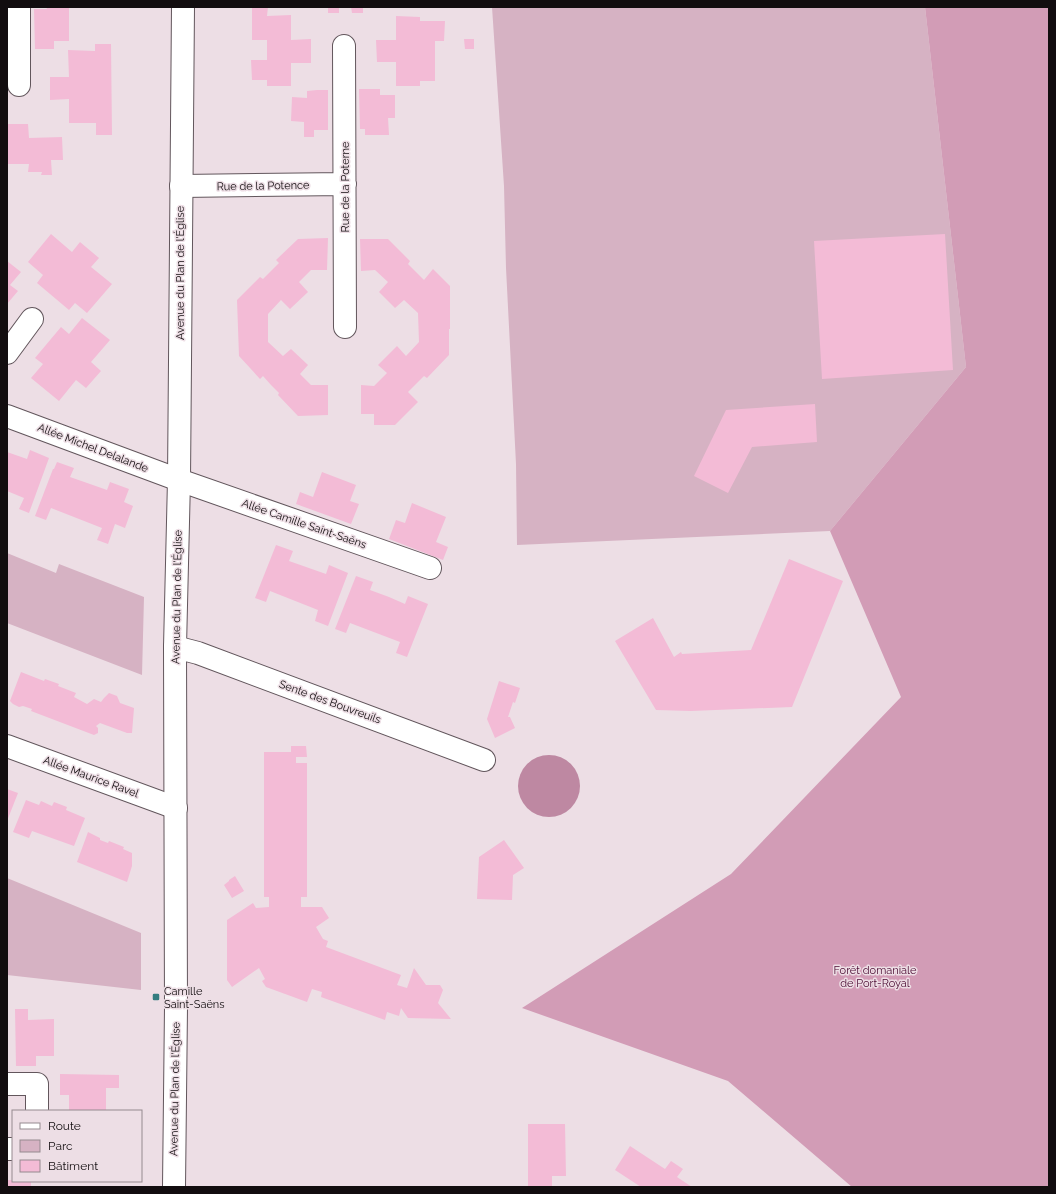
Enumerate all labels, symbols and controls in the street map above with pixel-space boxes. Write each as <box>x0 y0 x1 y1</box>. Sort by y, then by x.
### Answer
street label: Rue de la Poterne <box>339 141 352 232</box>
street label: Rue de la Potence <box>216 179 310 193</box>
street label: Avenue du Plan de l'Église <box>173 205 187 340</box>
street label: Allée Michel Delalande <box>36 421 151 475</box>
street label: Allée Camille Saint-Saëns <box>240 497 368 551</box>
street label: Avenue du Plan de l'Église <box>168 529 185 664</box>
street label: Sente des Bouvreuils <box>277 678 383 726</box>
street label: Allée Maurice Ravel <box>41 754 141 800</box>
park label: Forêt domaniale de Port-Royal <box>834 964 917 990</box>
place label: Camille Saint-Saëns <box>164 985 225 1011</box>
marker: Camille Saint-Saëns <box>151 992 161 1002</box>
street label: Avenue du Plan de l'Église <box>166 1021 183 1156</box>
legend <box>12 1110 142 1182</box>
text: Route <box>48 1119 81 1133</box>
text: Parc <box>48 1139 73 1153</box>
text: Bâtiment <box>48 1159 98 1173</box>

